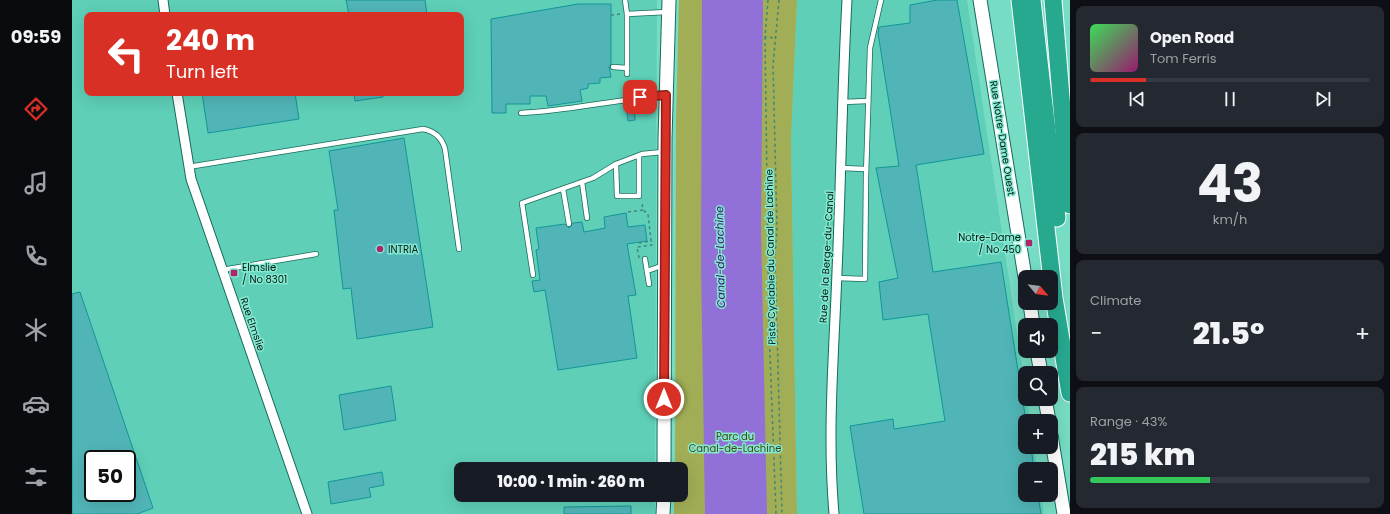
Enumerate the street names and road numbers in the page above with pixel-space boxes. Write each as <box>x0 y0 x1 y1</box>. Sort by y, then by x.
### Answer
street label: Rue Notre-Dame Ouest <box>986 80 1019 197</box>
street label: Piste Cyclable du Canal de Lachine <box>761 169 780 345</box>
street label: Rue de la Berge-du-Canal <box>816 191 837 323</box>
street label: Rue Elmslie <box>236 295 269 353</box>

